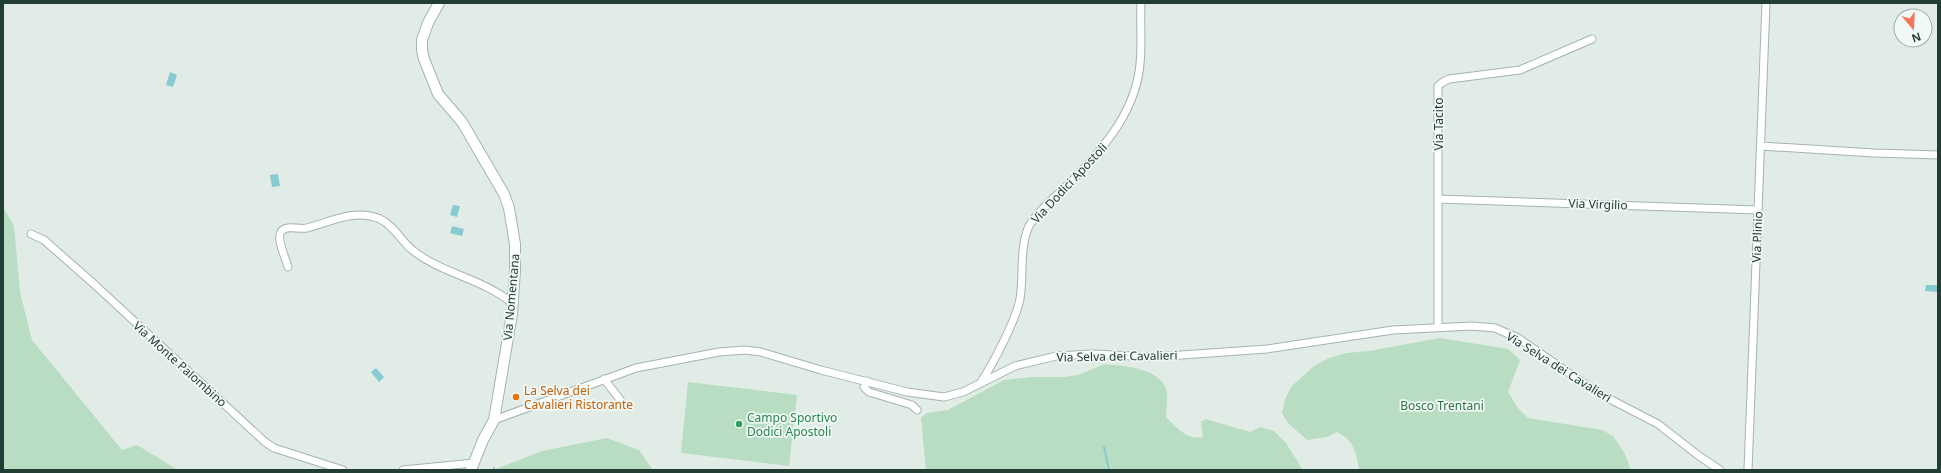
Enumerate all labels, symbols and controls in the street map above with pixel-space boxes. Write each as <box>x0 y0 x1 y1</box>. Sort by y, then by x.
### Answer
north arrow <box>1893 8 1933 48</box>
text: N <box>1910 29 1923 46</box>
street label: Via Tacito <box>1430 97 1447 151</box>
street label: Via Dodici Apostoli <box>1027 139 1111 227</box>
street label: Via Virgilio <box>1568 194 1628 214</box>
street label: Via Plinio <box>1748 211 1766 263</box>
street label: Via Nomentana <box>499 253 523 341</box>
street label: Via Monte Palombino <box>129 317 231 411</box>
street label: Via Selva dei Cavalieri <box>1503 328 1615 406</box>
street label: Via Selva dei Cavalieri <box>1056 346 1178 366</box>
place label: La Selva dei Cavalieri Ristorante <box>524 382 633 413</box>
marker: La Selva dei Cavalieri Ristorante <box>511 392 521 402</box>
park label: Bosco Trentani <box>1400 397 1484 414</box>
place label: Campo Sportivo Dodici Apostoli <box>747 409 837 440</box>
marker: Campo Sportivo Dodici Apostoli <box>734 419 744 429</box>

